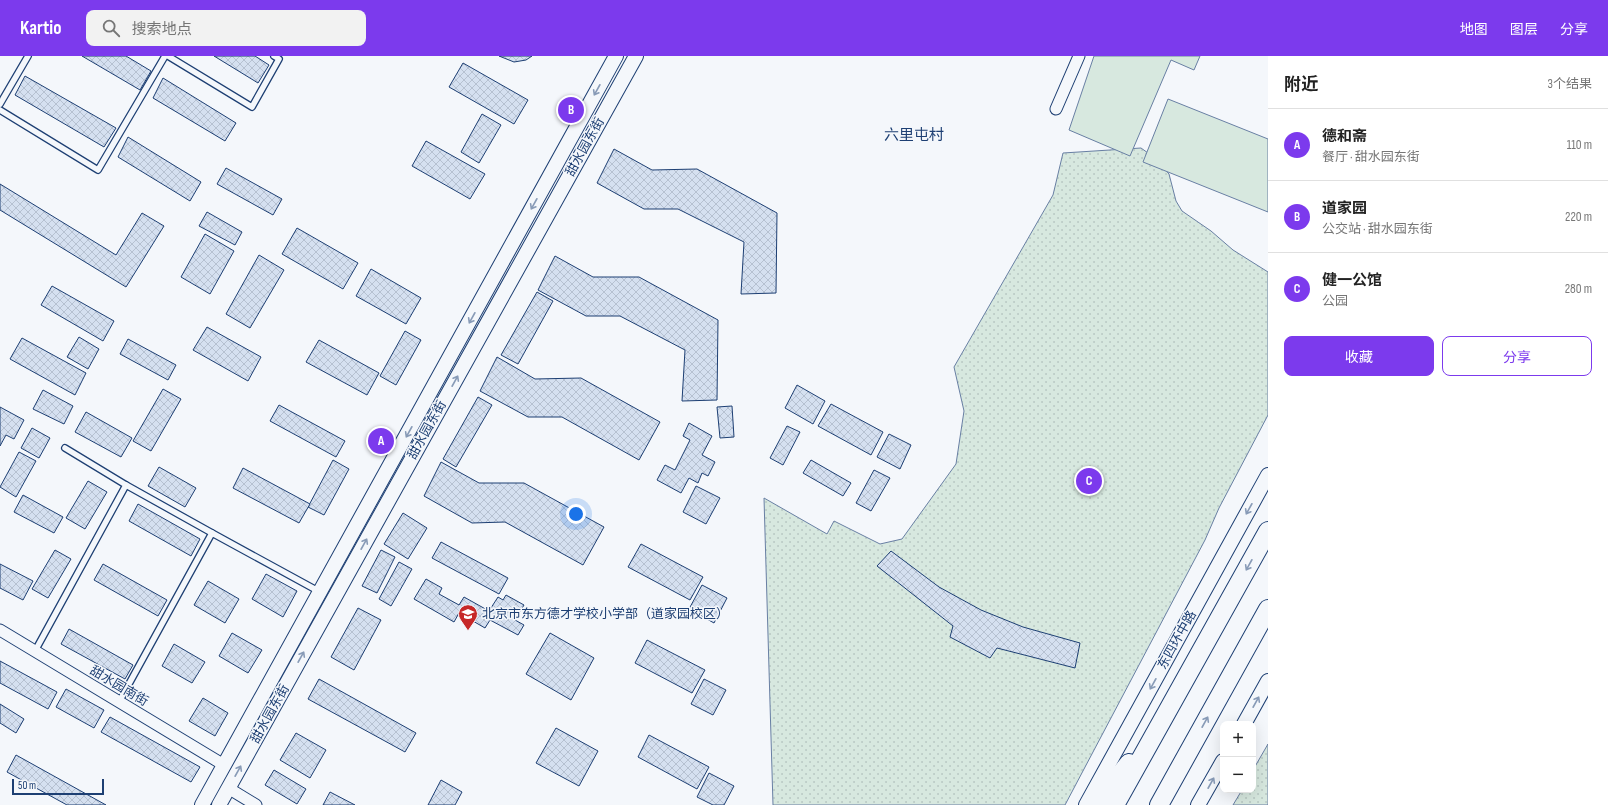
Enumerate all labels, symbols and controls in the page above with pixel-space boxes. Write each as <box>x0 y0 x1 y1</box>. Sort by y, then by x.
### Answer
search box <box>86 10 366 46</box>
text: Kartio <box>20 17 62 40</box>
icon: search <box>100 17 122 39</box>
text: 搜索地点 <box>132 20 192 39</box>
text: 地图 <box>1460 21 1488 38</box>
text: 图层 <box>1510 21 1538 38</box>
text: 分享 <box>1560 21 1588 38</box>
text: 附近 <box>1284 75 1318 95</box>
text: 3个结果 <box>1548 76 1592 92</box>
one-way arrow <box>593 84 600 96</box>
pin: B <box>558 95 584 125</box>
street label: 甜水园东街 <box>562 115 608 179</box>
district label: 六里屯村 <box>884 126 944 145</box>
text: 德和斋 <box>1322 127 1367 146</box>
text: A <box>1294 137 1300 153</box>
text: 110 m <box>1567 137 1592 153</box>
text: 餐厅 · 甜水园东街 <box>1322 149 1420 165</box>
one-way arrow <box>530 198 538 210</box>
text: 道家园 <box>1322 199 1367 218</box>
text: B <box>1294 209 1300 225</box>
text: 220 m <box>1565 209 1592 225</box>
text: 公交站 · 甜水园东街 <box>1322 221 1433 237</box>
text: 健一公馆 <box>1322 271 1382 290</box>
text: C <box>1294 281 1300 297</box>
text: 280 m <box>1565 281 1592 297</box>
text: 公园 <box>1322 293 1348 309</box>
one-way arrow <box>467 312 475 324</box>
button: 收藏 <box>1284 336 1434 376</box>
button: 分享 <box>1442 336 1592 376</box>
one-way arrow <box>451 375 459 387</box>
street label: 甜水园东街 <box>404 398 450 462</box>
pin: A <box>368 426 394 456</box>
one-way arrow <box>404 426 412 438</box>
pin: C <box>1076 466 1102 496</box>
one-way arrow <box>1245 503 1253 515</box>
your location <box>566 504 586 524</box>
one-way arrow <box>361 538 369 550</box>
one-way arrow <box>1244 559 1252 571</box>
school or university icon: 北京市东方德才学校小学部（道家园校区） <box>457 603 479 631</box>
place label: 北京市东方德才学校小学部（道家园校区） <box>482 606 729 622</box>
street label: 东四环中路 <box>1154 608 1200 672</box>
one-way arrow <box>298 651 306 663</box>
street label: 甜水园南街 <box>87 662 151 710</box>
one-way arrow <box>1148 678 1156 690</box>
street label: 甜水园东街 <box>247 682 293 746</box>
one-way arrow <box>1252 696 1260 708</box>
one-way arrow <box>1201 716 1209 728</box>
map controls <box>1220 721 1256 793</box>
button: + <box>1220 721 1256 757</box>
button: − <box>1220 757 1256 793</box>
one-way arrow <box>235 765 242 777</box>
scale bar <box>12 777 104 796</box>
one-way arrow <box>1207 777 1215 789</box>
text: 50 m <box>18 779 36 792</box>

